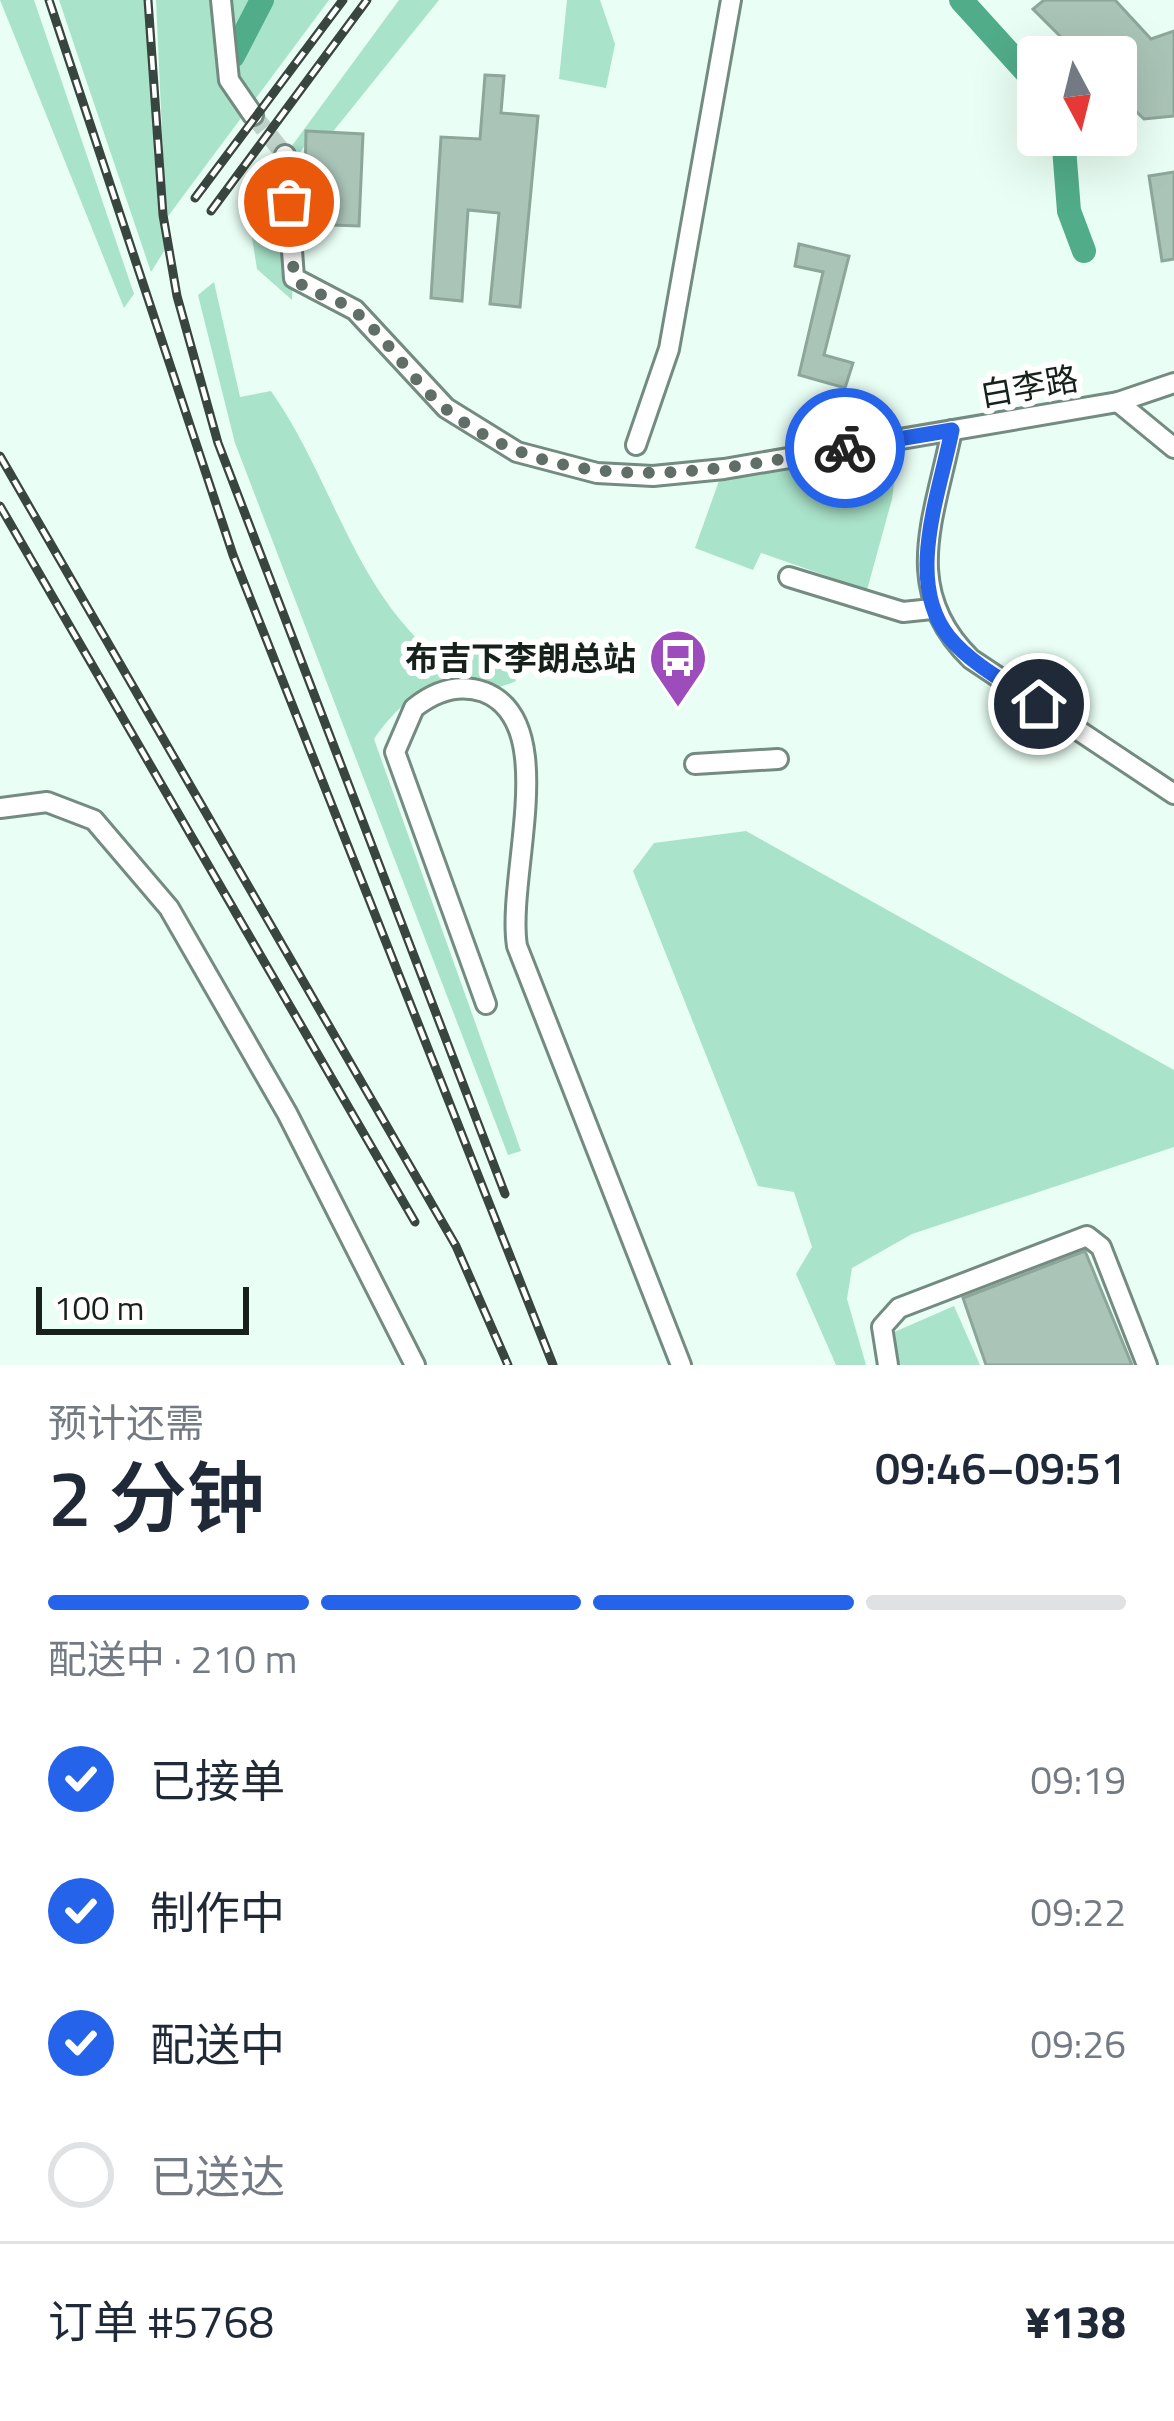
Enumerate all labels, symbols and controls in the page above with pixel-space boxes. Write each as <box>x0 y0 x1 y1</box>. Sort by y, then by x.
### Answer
north arrow <box>1017 36 1137 156</box>
map controls <box>1017 36 1137 156</box>
pin <box>238 151 340 253</box>
icon: bag <box>256 169 322 235</box>
street label: 白李路 <box>976 353 1082 419</box>
courier <box>785 388 905 508</box>
icon: bike <box>812 415 878 481</box>
bus stop icon: 布吉下李朗总站 <box>647 627 709 709</box>
place label: 布吉下李朗总站 <box>405 633 636 683</box>
pin <box>988 653 1090 755</box>
icon: home <box>1006 671 1072 737</box>
scale bar <box>36 1281 249 1334</box>
text: 100 m <box>54 1283 144 1333</box>
text: 预计还需 <box>48 1393 204 1452</box>
text: 09:46–09:51 <box>875 1433 1126 1501</box>
text: 2 分钟 <box>48 1438 265 1556</box>
text: 配送中 · 210 m <box>48 1629 297 1688</box>
icon: check <box>48 1746 114 1812</box>
text: 已接单 <box>150 1746 285 1814</box>
text: 09:19 <box>1030 1750 1126 1809</box>
icon: check <box>48 1878 114 1944</box>
text: 制作中 <box>150 1878 285 1946</box>
text: 09:22 <box>1030 1882 1126 1941</box>
icon: check <box>48 2010 114 2076</box>
text: 配送中 <box>150 2010 285 2078</box>
text: 09:26 <box>1030 2014 1126 2073</box>
text: 已送达 <box>150 2142 285 2210</box>
text: 订单 #5768 <box>48 2287 274 2355</box>
text: ¥138 <box>1025 2287 1126 2355</box>

